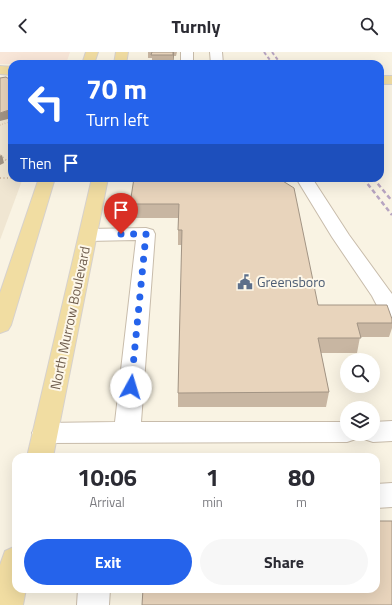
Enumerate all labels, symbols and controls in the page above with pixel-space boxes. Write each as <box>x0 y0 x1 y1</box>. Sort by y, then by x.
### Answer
text: Turnly <box>172 13 220 40</box>
icon: back <box>12 15 34 37</box>
icon: search <box>358 15 380 37</box>
text: 70 m <box>86 67 147 110</box>
icon: left <box>20 76 72 128</box>
text: Turn left <box>86 106 149 133</box>
text: Then <box>20 152 52 175</box>
icon: arrive <box>60 152 82 174</box>
pin <box>104 193 138 234</box>
icon: arrive <box>110 199 132 221</box>
street label: North Murrow Boulevard <box>44 244 95 392</box>
place label: Greensboro <box>257 271 325 292</box>
public building icon: Greensboro <box>236 273 254 291</box>
map controls <box>340 353 380 441</box>
button: search <box>340 353 380 393</box>
position arrow <box>110 366 152 408</box>
button: layers <box>340 401 380 441</box>
text: 10:06 <box>77 459 137 495</box>
text: 1 <box>206 459 219 495</box>
text: 80 <box>288 459 315 495</box>
text: Arrival <box>89 492 125 512</box>
text: min <box>202 492 223 512</box>
text: m <box>296 492 307 512</box>
button: Exit <box>24 539 192 585</box>
button: Share <box>200 539 368 585</box>

